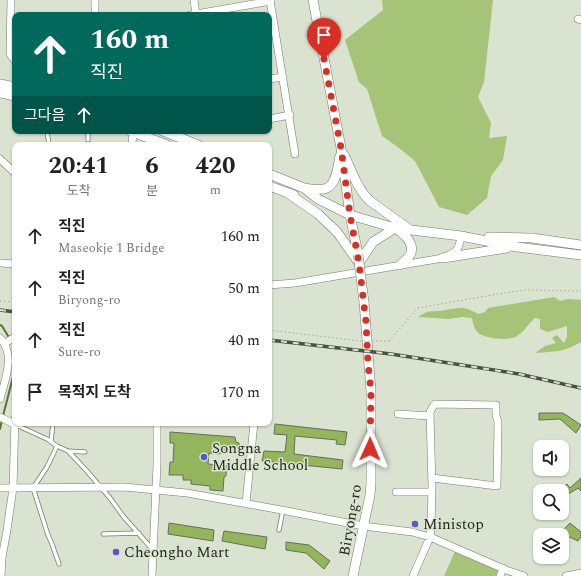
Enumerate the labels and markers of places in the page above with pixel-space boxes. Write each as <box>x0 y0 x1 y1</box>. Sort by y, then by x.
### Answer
pin <box>307 18 341 59</box>
place label: Songna Middle School <box>212 437 308 477</box>
marker: Songna Middle School <box>199 452 209 462</box>
place label: Ministop <box>423 513 484 536</box>
marker: Ministop <box>410 519 420 529</box>
place label: Cheongho Mart <box>124 541 229 564</box>
marker: Cheongho Mart <box>111 547 121 557</box>

